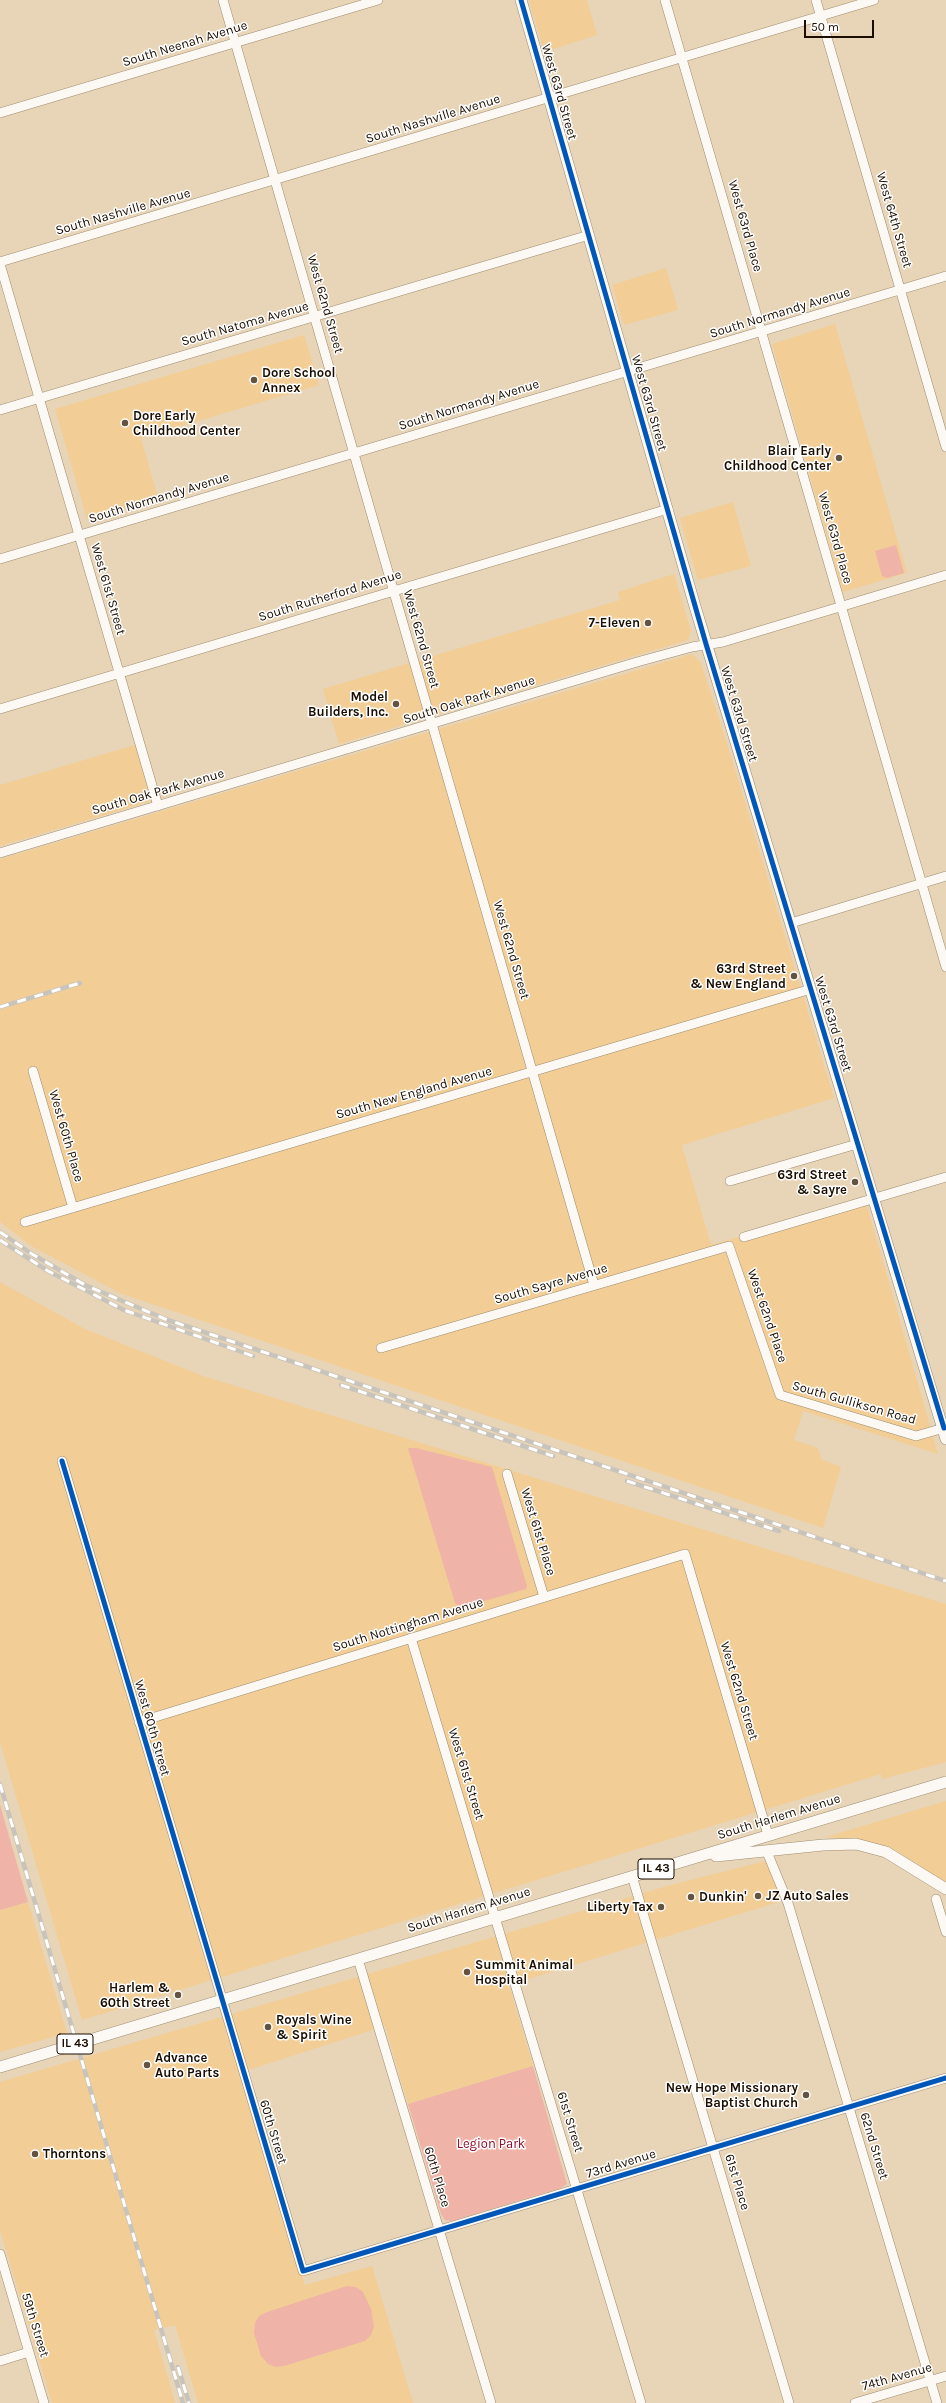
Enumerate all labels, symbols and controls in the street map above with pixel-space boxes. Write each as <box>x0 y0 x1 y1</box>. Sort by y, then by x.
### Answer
scale bar <box>806 12 876 38</box>
street label: South Neenah Avenue <box>121 18 249 70</box>
text: 50 m <box>811 20 839 34</box>
street label: West 63rd Street <box>538 42 580 142</box>
street label: South Nashville Avenue <box>364 91 502 147</box>
street label: West 64th Street <box>873 170 915 270</box>
street label: West 63rd Place <box>724 178 766 274</box>
street label: South Nashville Avenue <box>54 185 192 239</box>
street label: West 62nd Street <box>303 253 347 355</box>
street label: South Normandy Avenue <box>708 284 852 342</box>
street label: South Natoma Avenue <box>179 298 311 350</box>
street label: West 63rd Street <box>628 353 670 453</box>
place label: Dore School Annex <box>262 365 336 396</box>
marker: Dore School Annex <box>249 375 259 385</box>
street label: South Normandy Avenue <box>397 376 541 434</box>
place label: Dore Early Childhood Center <box>133 408 240 439</box>
marker: Dore Early Childhood Center <box>120 418 130 428</box>
place label: Blair Early Childhood Center <box>724 443 831 474</box>
marker: Blair Early Childhood Center <box>834 453 844 463</box>
street label: South Normandy Avenue <box>87 469 231 527</box>
street label: West 63rd Place <box>814 490 856 586</box>
street label: West 61st Street <box>87 541 129 637</box>
street label: South Rutherford Avenue <box>257 567 403 625</box>
street label: West 62nd Street <box>399 588 443 690</box>
place label: 7-Eleven <box>588 615 640 631</box>
marker: 7-Eleven <box>643 618 653 628</box>
street label: West 63rd Street <box>717 664 761 764</box>
street label: South Oak Park Avenue <box>401 673 537 727</box>
place label: Model Builders, Inc. <box>308 689 388 720</box>
marker: Model Builders, Inc. <box>391 699 401 709</box>
street label: South Oak Park Avenue <box>90 766 226 818</box>
street label: West 62nd Street <box>489 899 533 1001</box>
place label: 63rd Street & New England <box>690 961 786 992</box>
marker: 63rd Street & New England <box>789 971 799 981</box>
street label: West 63rd Street <box>811 974 855 1074</box>
street label: South New England Avenue <box>334 1063 494 1123</box>
street label: West 60th Place <box>45 1088 87 1184</box>
place label: 63rd Street & Sayre <box>777 1167 847 1198</box>
marker: 63rd Street & Sayre <box>850 1177 860 1187</box>
street label: South Sayre Avenue <box>493 1260 609 1308</box>
street label: West 62nd Place <box>744 1267 790 1365</box>
street label: South Gullikson Road <box>790 1378 918 1428</box>
street label: West 61st Place <box>517 1486 559 1578</box>
street label: South Nottingham Avenue <box>331 1595 485 1655</box>
street label: West 62nd Street <box>717 1640 761 1742</box>
street label: West 60th Street <box>131 1678 173 1778</box>
street label: West 61st Street <box>445 1726 487 1822</box>
street label: South Harlem Avenue <box>716 1791 842 1843</box>
road number: IL 43 <box>638 1859 674 1879</box>
street label: South Harlem Avenue <box>406 1884 532 1936</box>
place label: JZ Auto Sales <box>766 1888 849 1904</box>
place label: Dunkin' <box>699 1889 747 1905</box>
marker: JZ Auto Sales <box>753 1891 763 1901</box>
marker: Dunkin' <box>686 1892 696 1902</box>
place label: Liberty Tax <box>587 1899 653 1915</box>
marker: Liberty Tax <box>656 1902 666 1912</box>
place label: Summit Animal Hospital <box>475 1957 573 1988</box>
marker: Summit Animal Hospital <box>462 1967 472 1977</box>
place label: Harlem & 60th Street <box>100 1980 170 2011</box>
marker: Harlem & 60th Street <box>173 1990 183 2000</box>
place label: Royals Wine & Spirit <box>276 2012 352 2043</box>
marker: Royals Wine & Spirit <box>263 2022 273 2032</box>
road number: IL 43 <box>57 2034 93 2054</box>
place label: Advance Auto Parts <box>155 2050 219 2081</box>
marker: Advance Auto Parts <box>142 2060 152 2070</box>
place label: New Hope Missionary Baptist Church <box>666 2080 798 2111</box>
street label: 61st Street <box>553 2090 587 2154</box>
marker: New Hope Missionary Baptist Church <box>801 2090 811 2100</box>
street label: 60th Street <box>256 2098 290 2166</box>
street label: 62nd Street <box>856 2111 892 2181</box>
park label: Legion Park <box>457 2136 525 2152</box>
street label: 60th Place <box>420 2145 454 2209</box>
place label: Thorntons <box>43 2146 106 2162</box>
street label: 73rd Avenue <box>584 2146 658 2182</box>
marker: Thorntons <box>30 2149 40 2159</box>
street label: 61st Place <box>721 2152 753 2212</box>
street label: 59th Street <box>18 2291 52 2359</box>
street label: 74th Avenue <box>860 2360 934 2394</box>

